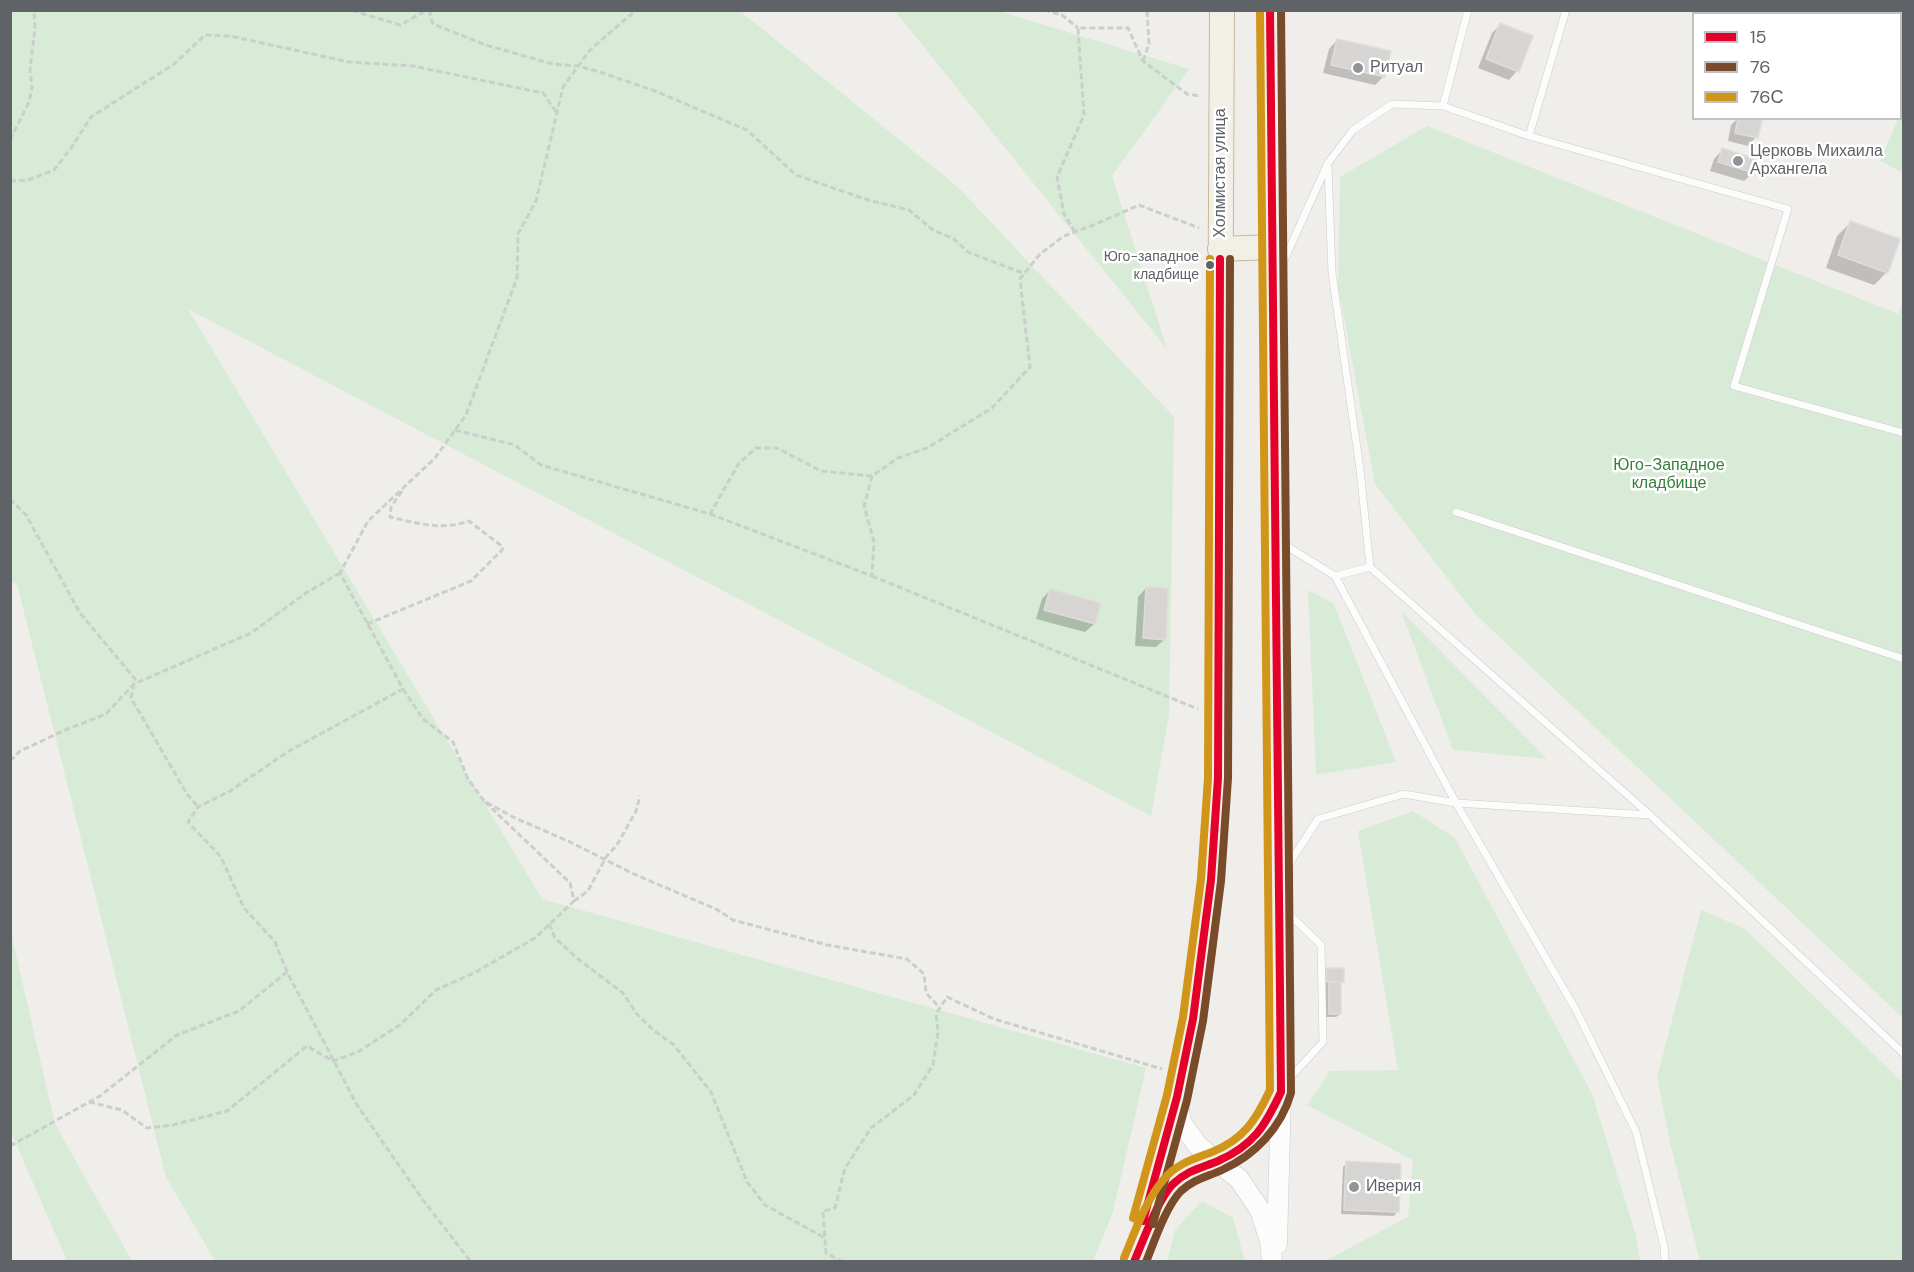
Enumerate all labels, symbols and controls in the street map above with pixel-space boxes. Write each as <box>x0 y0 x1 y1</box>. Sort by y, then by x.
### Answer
legend <box>1692 12 1902 120</box>
text: 15 <box>1750 25 1767 49</box>
text: 76 <box>1750 55 1770 79</box>
place label: Ритуал <box>1370 58 1423 78</box>
marker: Ритуал <box>1351 61 1365 75</box>
text: 76С <box>1750 85 1783 109</box>
street label: Холмистая улица <box>1211 108 1231 238</box>
place label: Церковь Михаила Архангела <box>1750 142 1883 180</box>
marker: Церковь Михаила Архангела <box>1731 154 1745 168</box>
place label: Юго-западное кладбище <box>1104 249 1199 282</box>
marker: Юго-западное кладбище <box>1204 259 1216 271</box>
park label: Юго-Западное кладбище <box>1613 456 1725 494</box>
place label: Иверия <box>1366 1177 1421 1197</box>
marker: Иверия <box>1347 1180 1361 1194</box>

